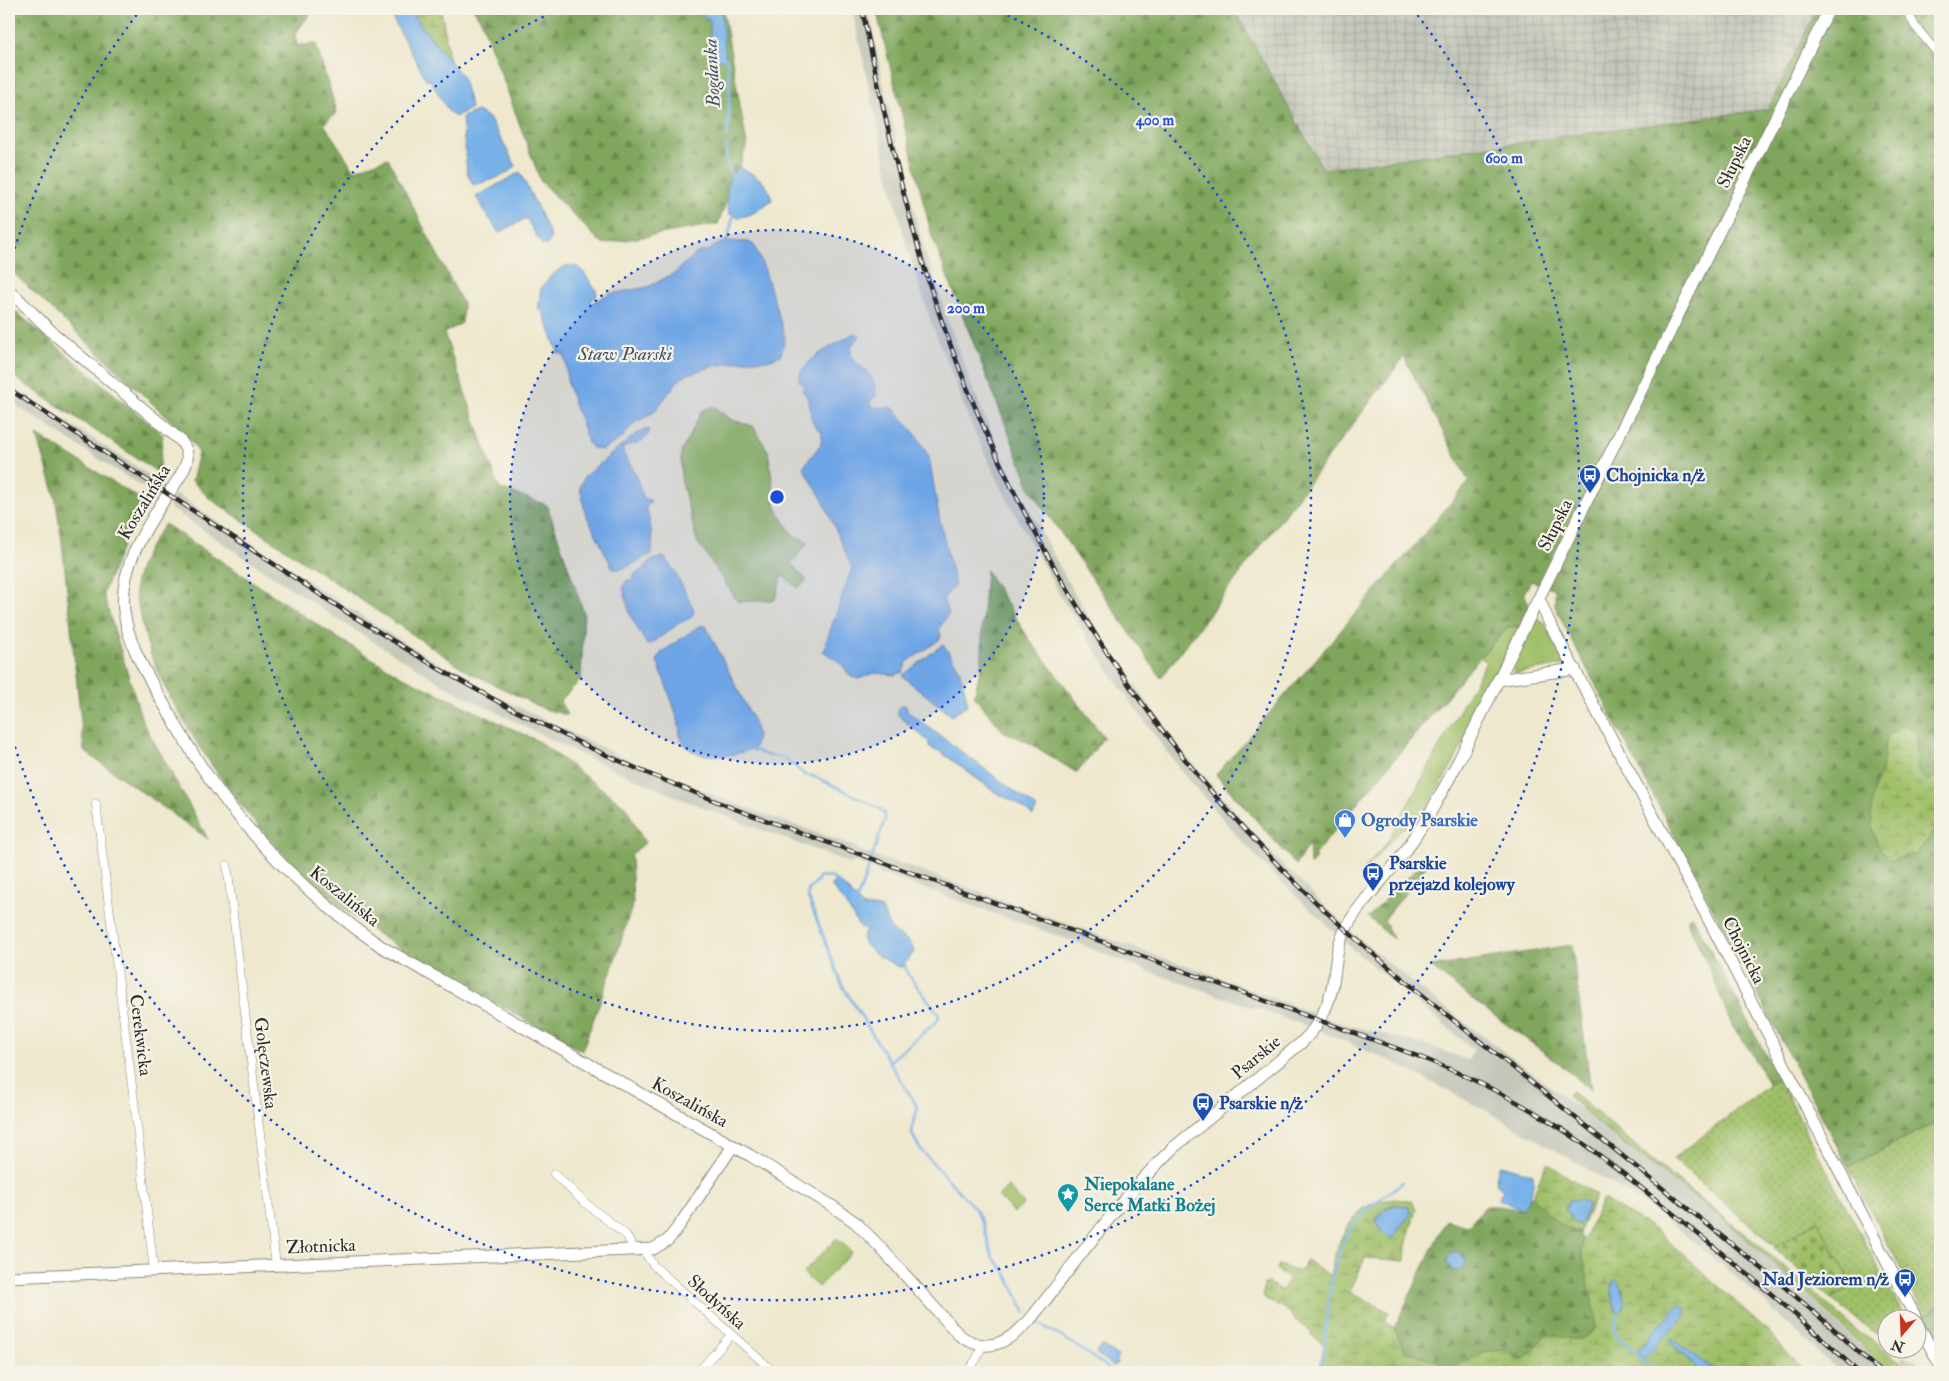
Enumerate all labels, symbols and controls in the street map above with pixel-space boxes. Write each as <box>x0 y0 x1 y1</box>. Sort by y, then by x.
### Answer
water label: Bogdanka <box>698 38 726 109</box>
text: 400 m <box>1135 111 1174 130</box>
street label: Słupska <box>1712 132 1757 192</box>
text: 600 m <box>1485 149 1523 168</box>
text: 200 m <box>947 299 985 318</box>
water label: Staw Psarski <box>577 342 672 366</box>
street label: Koszalińska <box>113 460 176 544</box>
bus stop icon: Chojnicka n/ż <box>1578 463 1602 494</box>
place label: Chojnicka n/ż <box>1606 464 1705 487</box>
centre of rings <box>768 488 786 506</box>
street label: Słupska <box>1533 495 1578 555</box>
shop icon: Ogrody Psarskie <box>1333 808 1357 839</box>
place label: Ogrody Psarskie <box>1361 809 1478 832</box>
place label: Psarskie przejazd kolejowy <box>1388 852 1516 896</box>
street label: Koszalińska <box>305 861 385 932</box>
bus stop icon: Psarskie przejazd kolejowy <box>1361 861 1385 892</box>
street label: Chojnicka <box>1717 913 1771 988</box>
street label: Cerekwicka <box>124 993 157 1078</box>
street label: Golęczewska <box>248 1016 283 1111</box>
street label: Psarskie <box>1227 1030 1286 1085</box>
street label: Koszalińska <box>647 1072 733 1133</box>
bus stop icon: Psarskie n/ż <box>1191 1091 1215 1122</box>
place label: Psarskie n/ż <box>1219 1092 1303 1115</box>
place label: Niepokalane Serce Matki Bożej <box>1083 1173 1215 1217</box>
place icon: Niepokalane Serce Matki Bożej <box>1056 1182 1080 1213</box>
street label: Złotnicka <box>286 1234 357 1259</box>
bus stop icon: Nad Jeziorem n/ż <box>1893 1267 1917 1298</box>
place label: Nad Jeziorem n/ż <box>1761 1268 1889 1291</box>
street label: Słodyńska <box>682 1270 751 1335</box>
north arrow <box>1876 1308 1926 1358</box>
text: N <box>1889 1336 1908 1356</box>

